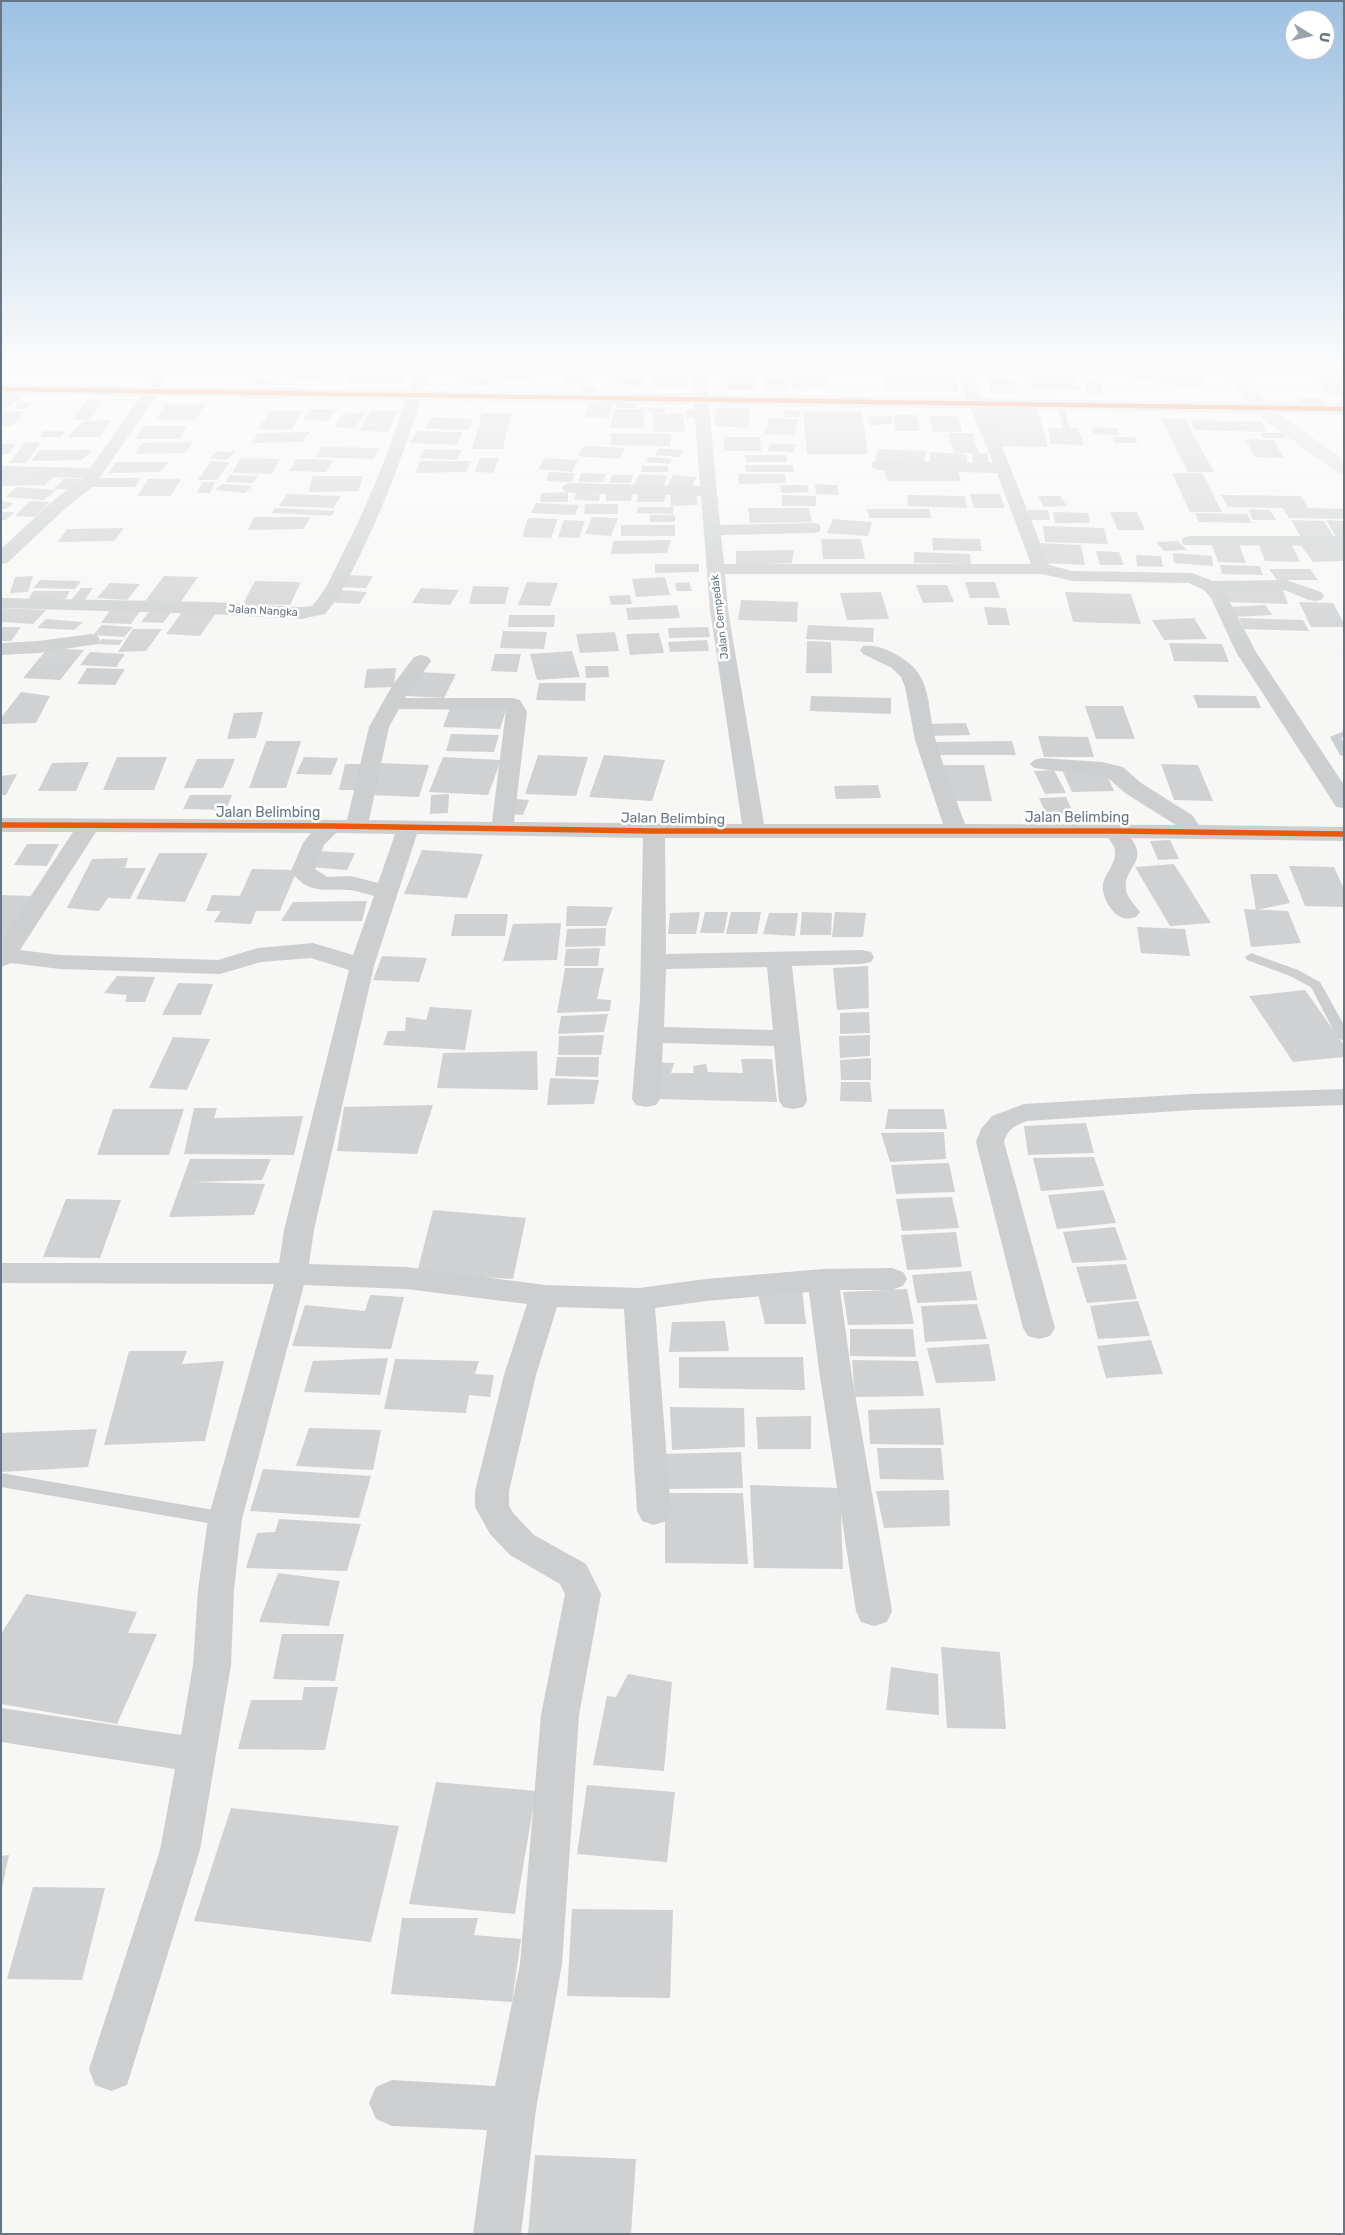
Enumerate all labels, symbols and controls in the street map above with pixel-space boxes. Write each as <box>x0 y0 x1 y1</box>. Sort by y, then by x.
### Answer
north arrow <box>1285 10 1335 60</box>
text: U <box>1315 31 1334 44</box>
street label: Jalan Cempedak <box>708 574 732 660</box>
street label: Jalan Nangka <box>228 603 298 619</box>
street label: Jalan Belimbing <box>216 805 320 821</box>
street label: Jalan Belimbing <box>621 810 725 828</box>
street label: Jalan Belimbing <box>1025 810 1129 826</box>

